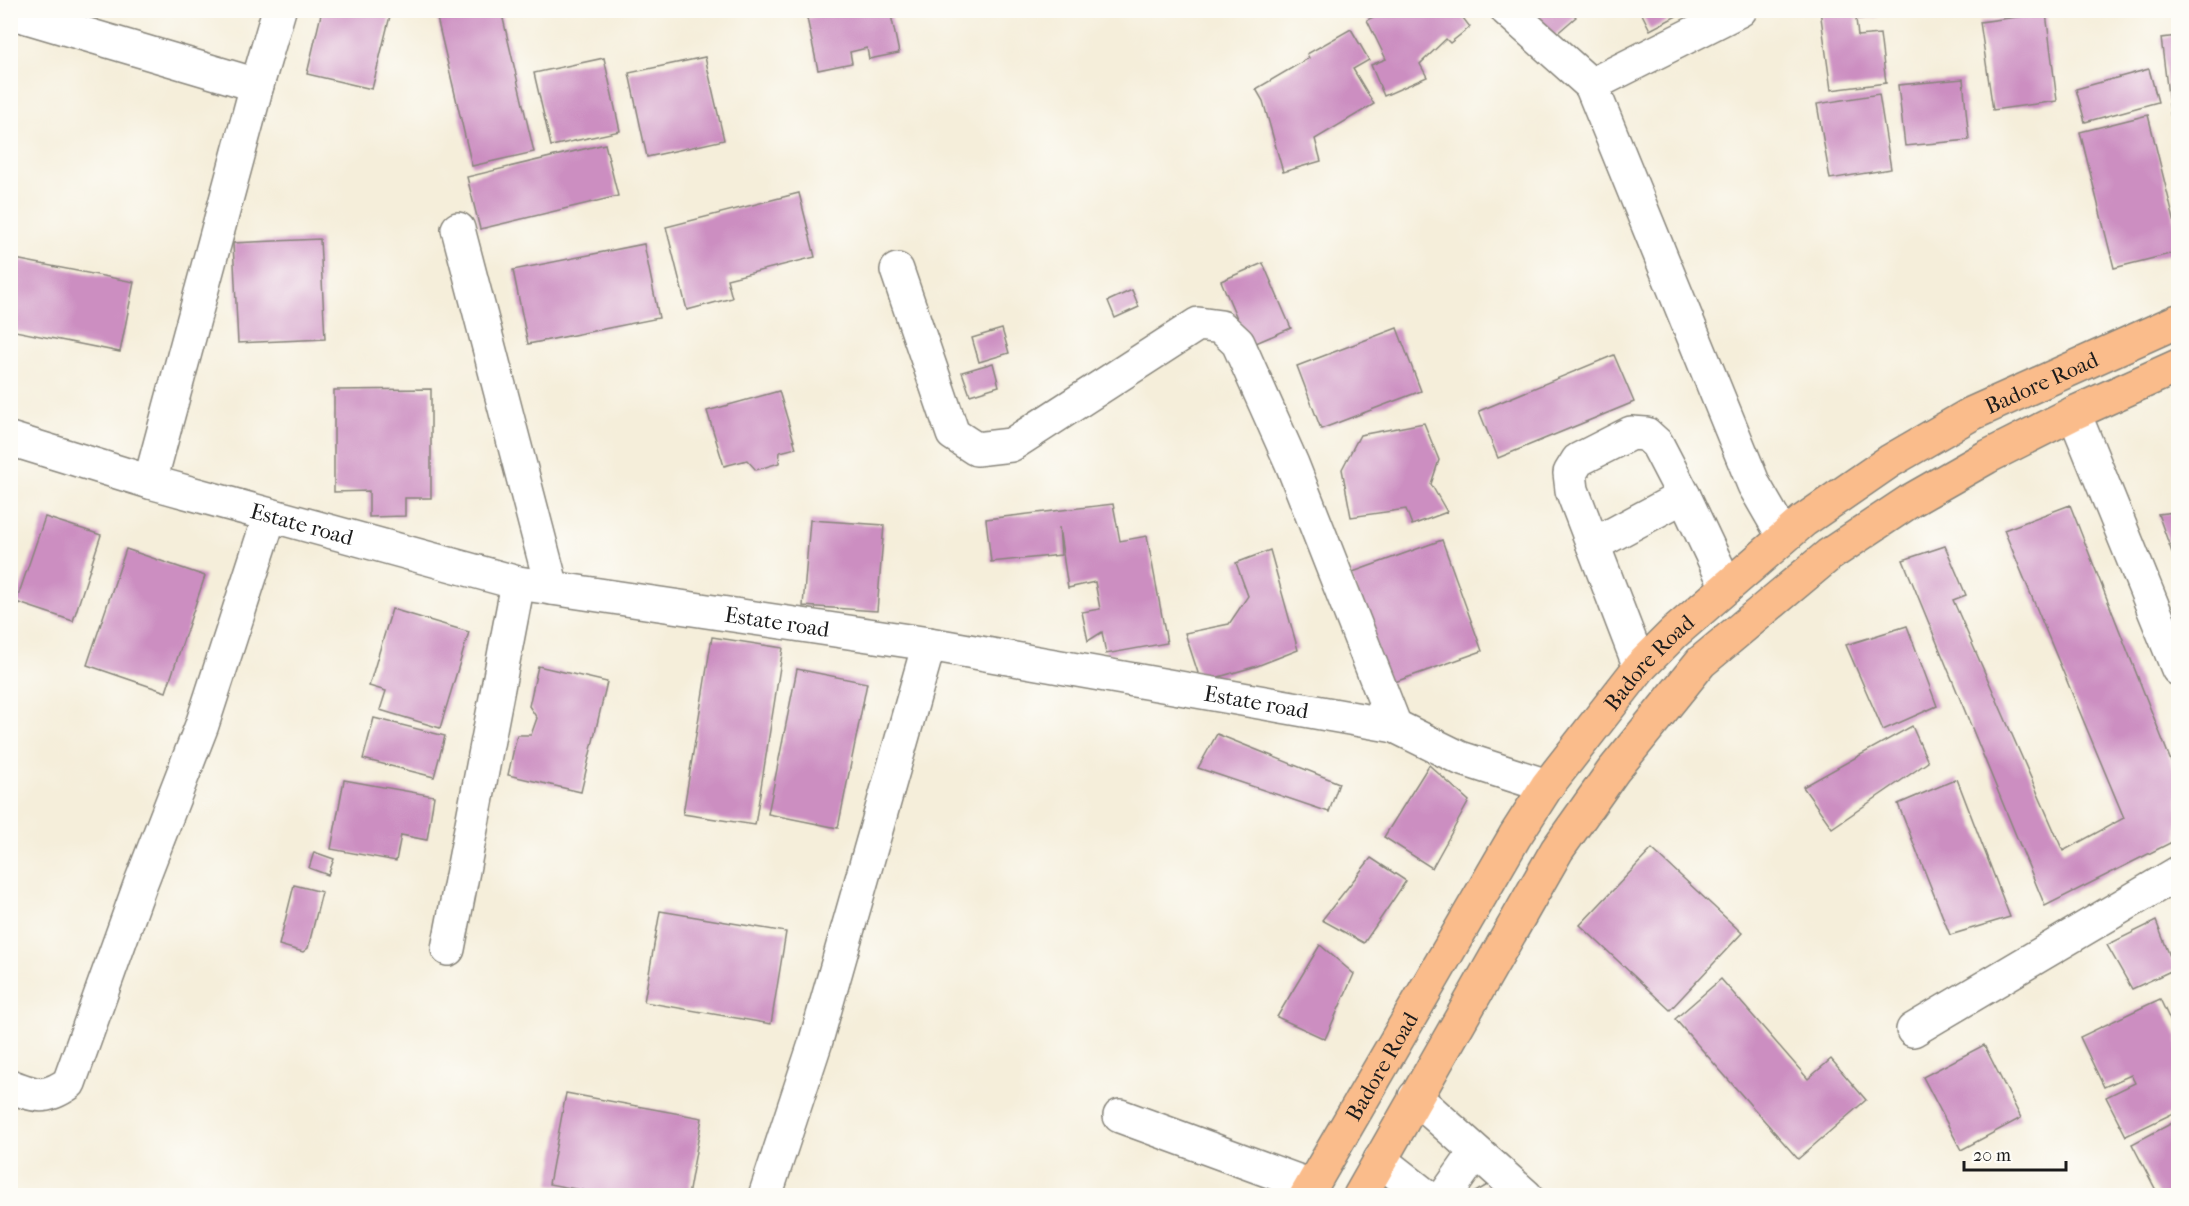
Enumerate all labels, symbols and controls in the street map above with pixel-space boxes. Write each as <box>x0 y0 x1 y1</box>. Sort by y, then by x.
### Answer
street label: Badore Road <box>1981 346 2103 420</box>
street label: Estate road <box>247 498 357 551</box>
street label: Estate road <box>723 602 832 643</box>
street label: Badore Road <box>1599 609 1701 716</box>
street label: Estate road <box>1202 681 1312 725</box>
street label: Badore Road <box>1340 1007 1424 1126</box>
scale bar <box>1964 1134 2066 1172</box>
text: 20 m <box>1973 1145 2011 1166</box>

